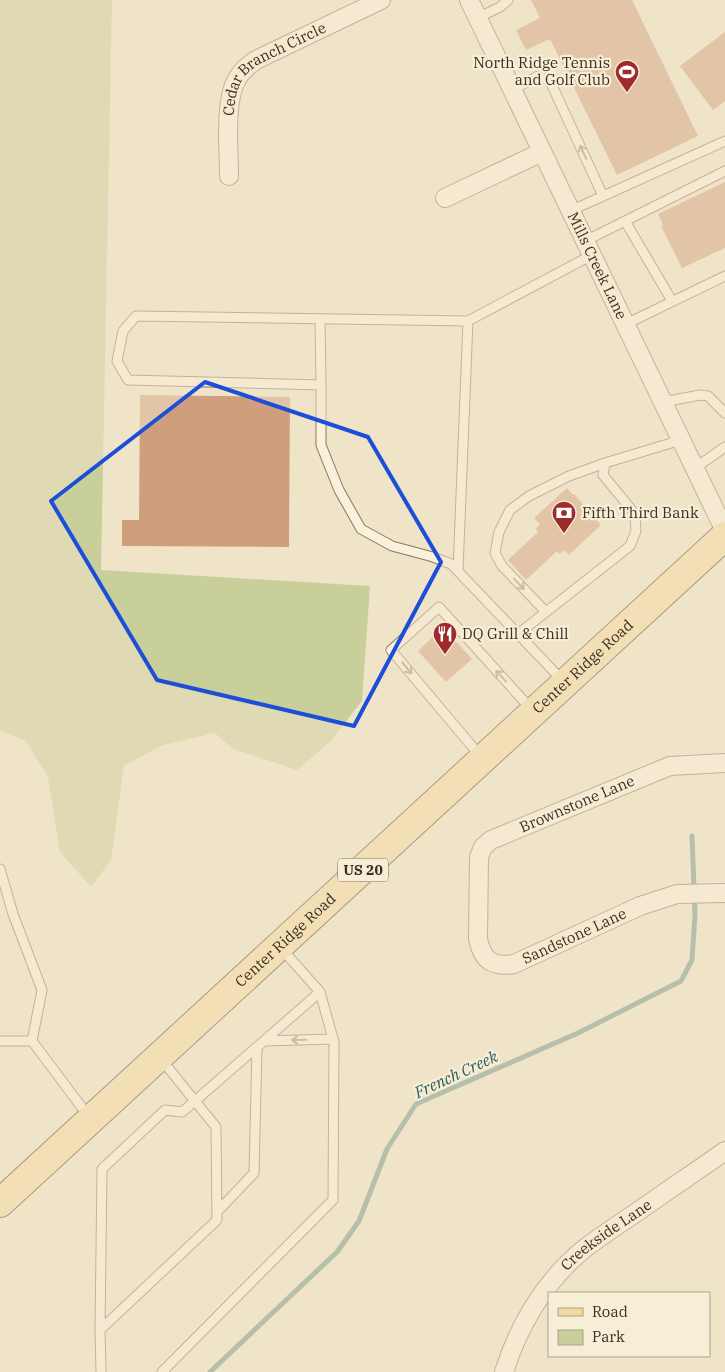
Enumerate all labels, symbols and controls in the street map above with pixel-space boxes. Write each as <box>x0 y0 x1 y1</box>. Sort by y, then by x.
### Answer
street label: Cedar Branch Circle <box>219 18 329 117</box>
place label: North Ridge Tennis and Golf Club <box>473 53 610 89</box>
sports icon: North Ridge Tennis and Golf Club <box>614 59 640 93</box>
one-way arrow <box>577 145 587 160</box>
street label: Mills Creek Lane <box>564 209 632 322</box>
bank icon: Fifth Third Bank <box>551 500 577 534</box>
place label: Fifth Third Bank <box>582 503 699 522</box>
one-way arrow <box>513 577 525 590</box>
street label: Center Ridge Road <box>528 615 637 717</box>
restaurant icon: DQ Grill & Chill <box>432 621 458 655</box>
place label: DQ Grill & Chill <box>462 624 569 643</box>
one-way arrow <box>401 661 412 674</box>
one-way arrow <box>495 669 507 682</box>
street label: Brownstone Lane <box>516 771 637 836</box>
road number: US 20 <box>338 858 388 882</box>
street label: Center Ridge Road <box>231 889 340 991</box>
street label: Sandstone Lane <box>519 904 629 968</box>
one-way arrow <box>291 1035 307 1044</box>
water label: French Creek <box>410 1046 501 1102</box>
street label: Creekside Lane <box>556 1195 655 1274</box>
legend <box>548 1292 710 1357</box>
text: Road <box>592 1302 628 1321</box>
text: Park <box>592 1327 625 1346</box>

